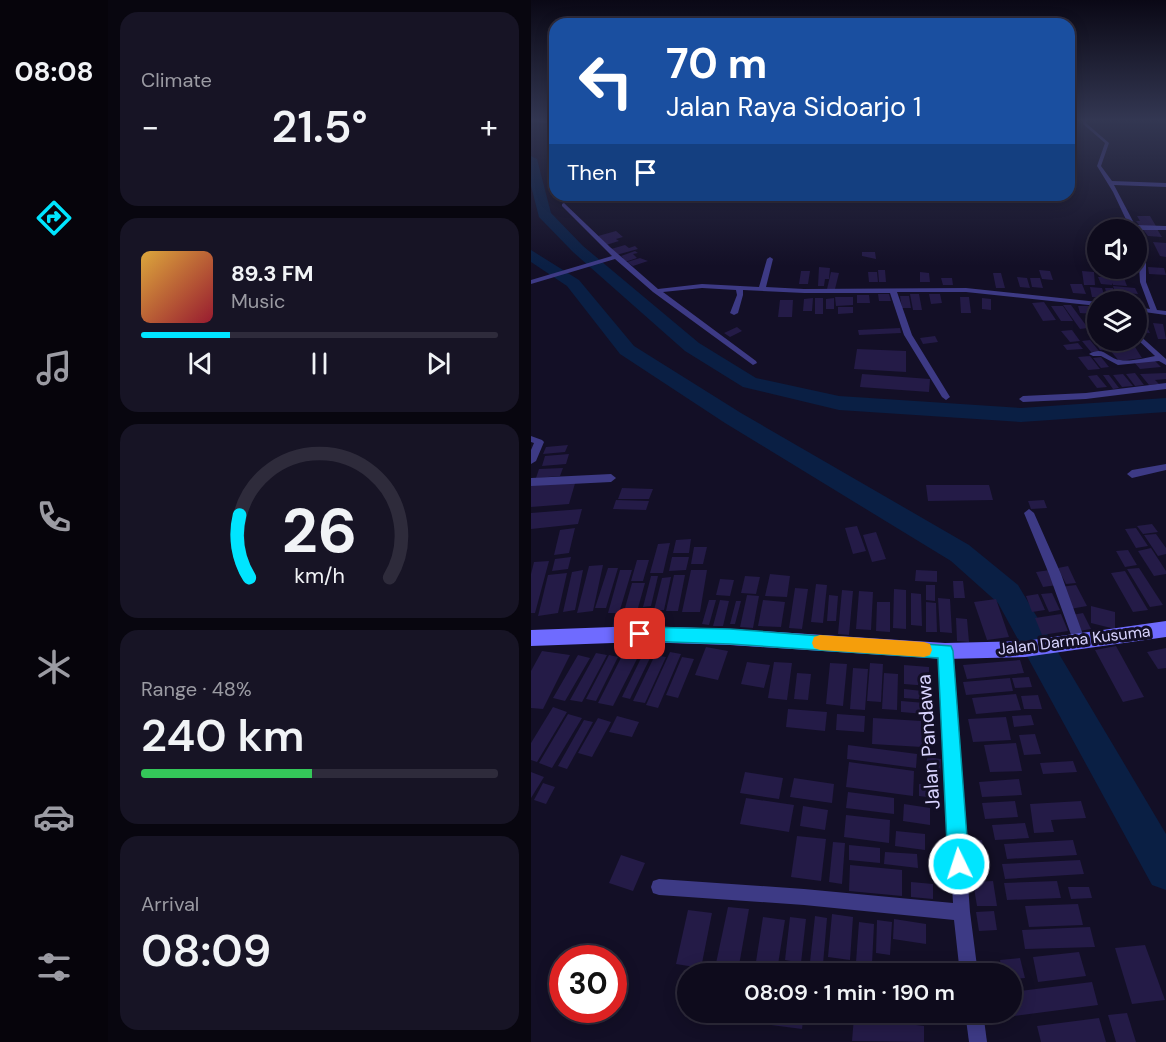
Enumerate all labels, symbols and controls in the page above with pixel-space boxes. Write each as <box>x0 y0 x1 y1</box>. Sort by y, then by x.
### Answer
text: 70 m <box>666 36 767 91</box>
icon: left <box>567 42 645 120</box>
text: 08:08 <box>14 54 94 89</box>
text: Climate <box>141 67 212 93</box>
text: Jalan Raya Sidoarjo 1 <box>666 89 922 124</box>
text: 21.5° <box>271 97 368 156</box>
text: − <box>141 105 159 148</box>
text: + <box>480 105 498 148</box>
icon: arrive <box>629 156 662 189</box>
text: Then <box>567 158 617 187</box>
icon: directions <box>33 197 75 239</box>
map controls <box>1087 219 1147 351</box>
button: sound <box>1087 219 1147 279</box>
text: 89.3 FM <box>231 259 313 288</box>
text: Music <box>231 288 286 314</box>
button: layers <box>1087 291 1147 351</box>
icon: music <box>33 347 75 389</box>
icon: previous <box>184 347 217 380</box>
icon: pause <box>303 347 336 380</box>
icon: next <box>422 347 455 380</box>
text: 26 <box>282 490 357 571</box>
icon: phone <box>33 496 75 538</box>
text: km/h <box>294 562 345 590</box>
pin <box>614 608 665 659</box>
icon: arrive <box>623 617 656 650</box>
street label: Jalan Darma Kusuma <box>996 620 1152 660</box>
icon: climate <box>33 646 75 688</box>
street label: Jalan Pandawa <box>910 673 946 811</box>
text: Range · 48% <box>141 676 252 702</box>
text: 240 km <box>141 706 304 765</box>
icon: car <box>33 796 75 838</box>
position arrow <box>927 832 991 896</box>
text: Arrival <box>141 891 199 917</box>
text: 08:09 <box>141 921 271 980</box>
speed limit sign: 30 <box>549 945 627 1023</box>
icon: filters <box>33 946 75 988</box>
text: 08:09 · 1 min · 190 m <box>744 978 955 1007</box>

